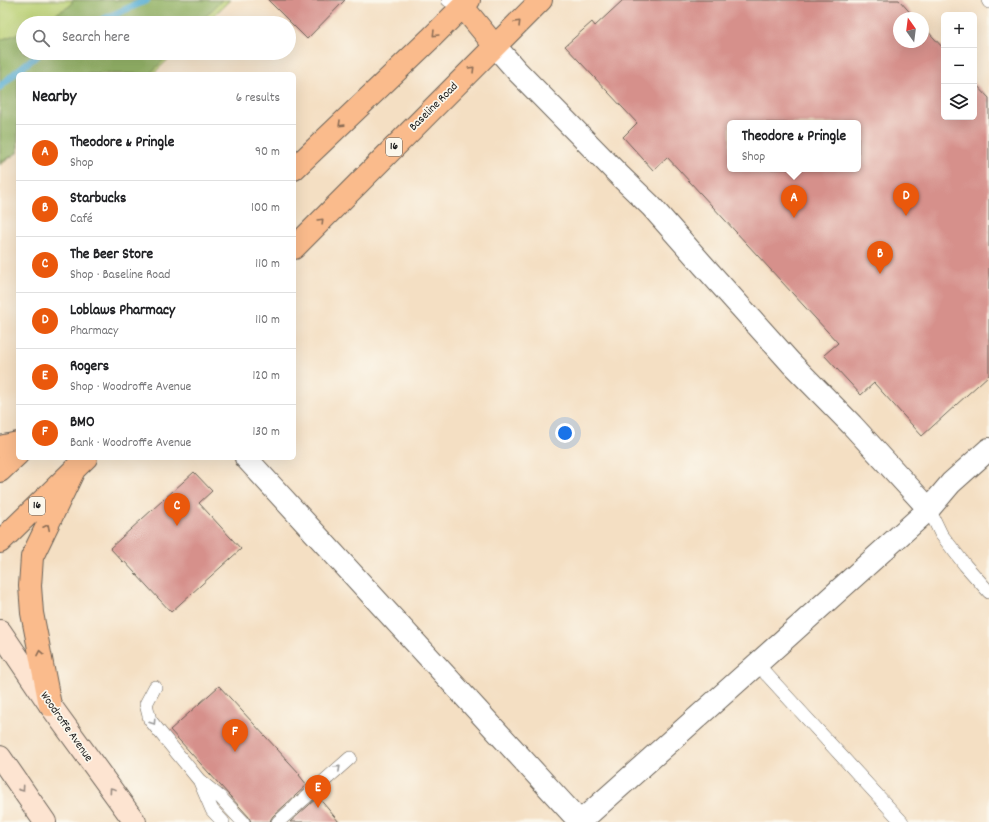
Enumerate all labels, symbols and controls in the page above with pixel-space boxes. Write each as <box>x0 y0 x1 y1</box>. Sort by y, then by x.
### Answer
north arrow <box>893 12 929 48</box>
map controls <box>941 12 977 120</box>
button: + <box>941 12 977 48</box>
search box <box>16 16 296 60</box>
one-way arrow <box>513 20 521 28</box>
icon: search <box>30 27 52 49</box>
text: Search here <box>62 27 130 49</box>
one-way arrow <box>432 29 440 37</box>
button: − <box>941 48 977 84</box>
one-way arrow <box>467 66 475 74</box>
street label: Baseline Road <box>406 79 462 135</box>
button: layers <box>941 84 977 120</box>
text: Nearby <box>32 86 76 110</box>
text: 6 results <box>236 89 280 108</box>
one-way arrow <box>338 119 346 126</box>
popup <box>727 120 861 172</box>
text: Theodore & Pringle <box>742 126 846 148</box>
text: Theodore & Pringle <box>70 132 174 154</box>
road number: 16 <box>386 138 402 156</box>
text: A <box>41 143 49 162</box>
text: 90 m <box>255 143 280 162</box>
text: Shop <box>742 148 765 167</box>
text: Shop <box>70 154 93 173</box>
pin: D <box>893 183 919 216</box>
pin: A <box>781 185 807 218</box>
text: Starbucks <box>70 188 126 210</box>
text: B <box>42 199 48 218</box>
text: 100 m <box>251 199 280 218</box>
text: Café <box>70 210 93 229</box>
one-way arrow <box>317 218 324 225</box>
pin: B <box>867 241 893 274</box>
text: The Beer Store <box>70 244 153 266</box>
text: C <box>42 255 48 274</box>
text: 110 m <box>255 255 280 274</box>
text: Shop · Baseline Road <box>70 266 170 285</box>
text: Loblaws Pharmacy <box>70 300 175 322</box>
text: D <box>42 311 48 330</box>
text: 110 m <box>255 311 280 330</box>
text: Pharmacy <box>70 322 118 341</box>
text: Rogers <box>70 356 109 378</box>
text: E <box>42 367 48 386</box>
text: 120 m <box>252 367 280 386</box>
text: Shop · Woodroffe Avenue <box>70 378 191 397</box>
text: BMO <box>70 412 95 434</box>
text: F <box>42 423 48 442</box>
text: 130 m <box>252 423 280 442</box>
your location <box>555 423 575 443</box>
text: Bank · Woodroffe Avenue <box>70 434 191 453</box>
pin: C <box>164 493 190 526</box>
road number: 16 <box>29 497 45 515</box>
one-way arrow <box>42 524 49 531</box>
one-way arrow <box>36 650 45 656</box>
street label: Woodroffe Avenue <box>36 689 96 765</box>
one-way arrow <box>148 718 156 725</box>
pin: F <box>222 719 248 752</box>
one-way arrow <box>334 765 341 772</box>
pin: E <box>305 775 331 808</box>
one-way arrow <box>17 785 25 792</box>
one-way arrow <box>110 788 117 795</box>

